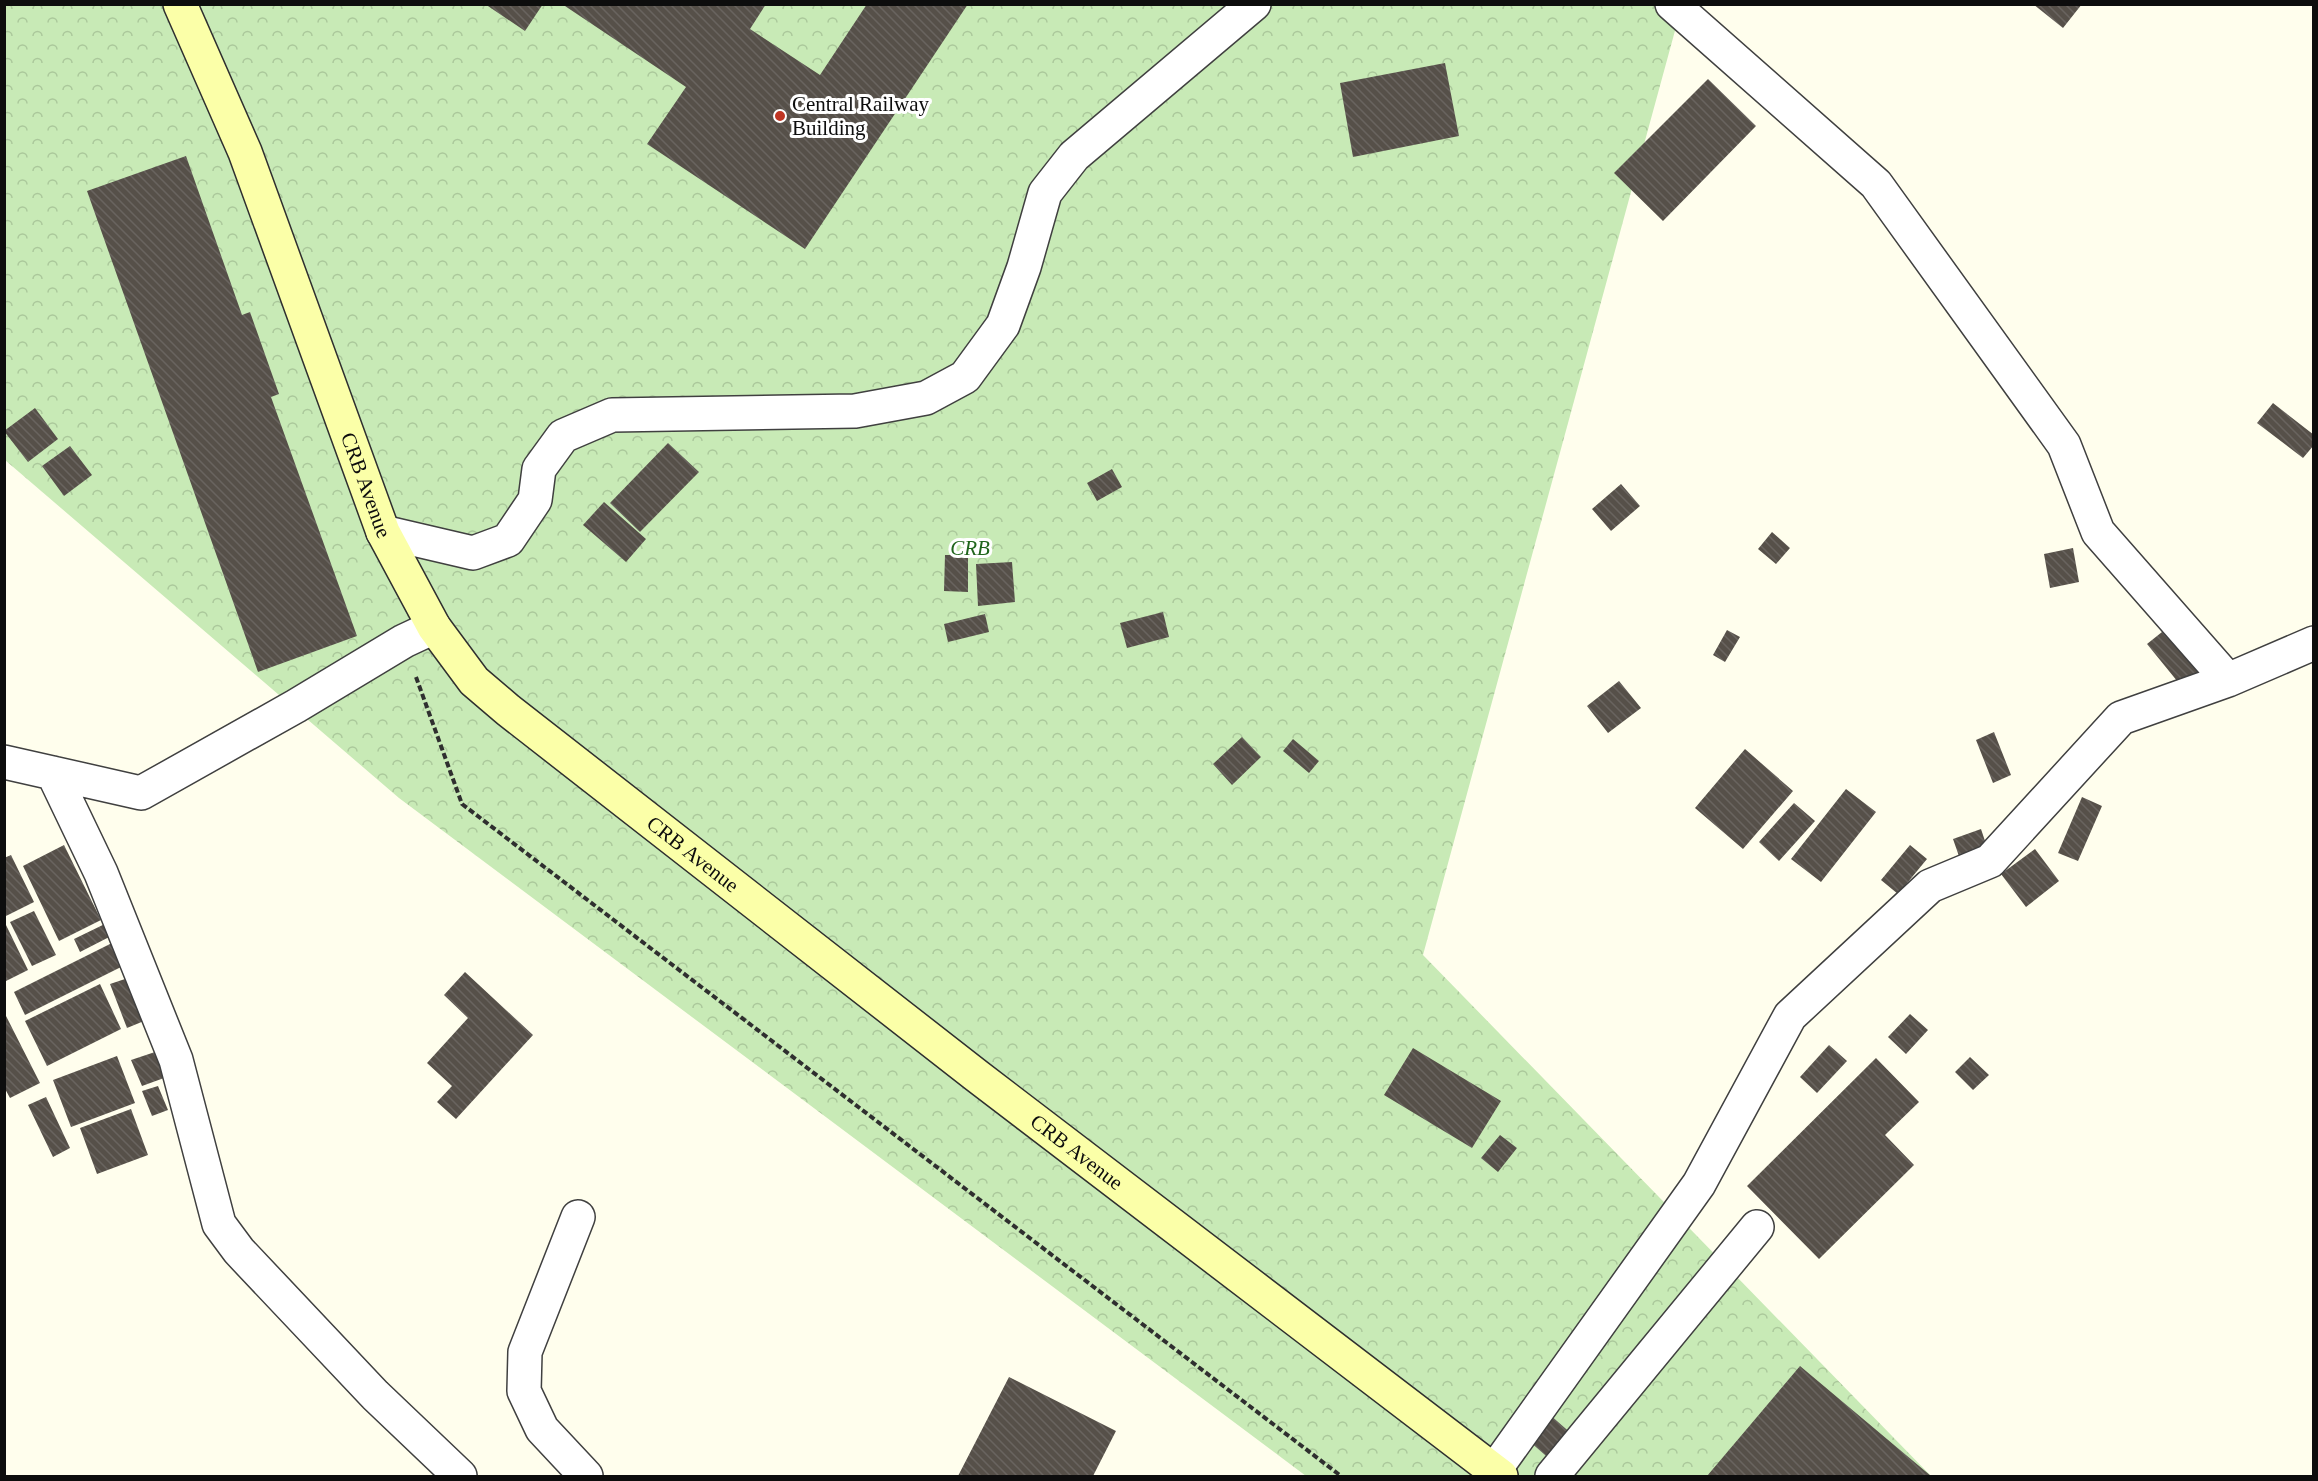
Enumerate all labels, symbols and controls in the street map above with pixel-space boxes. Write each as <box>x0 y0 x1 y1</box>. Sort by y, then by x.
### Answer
place label: Central Railway Building <box>792 92 930 140</box>
marker: Central Railway Building <box>773 109 787 123</box>
street label: CRB Avenue <box>336 429 396 542</box>
park label: CRB <box>950 536 990 560</box>
street label: CRB Avenue <box>642 811 743 897</box>
street label: CRB Avenue <box>1026 1109 1128 1195</box>

